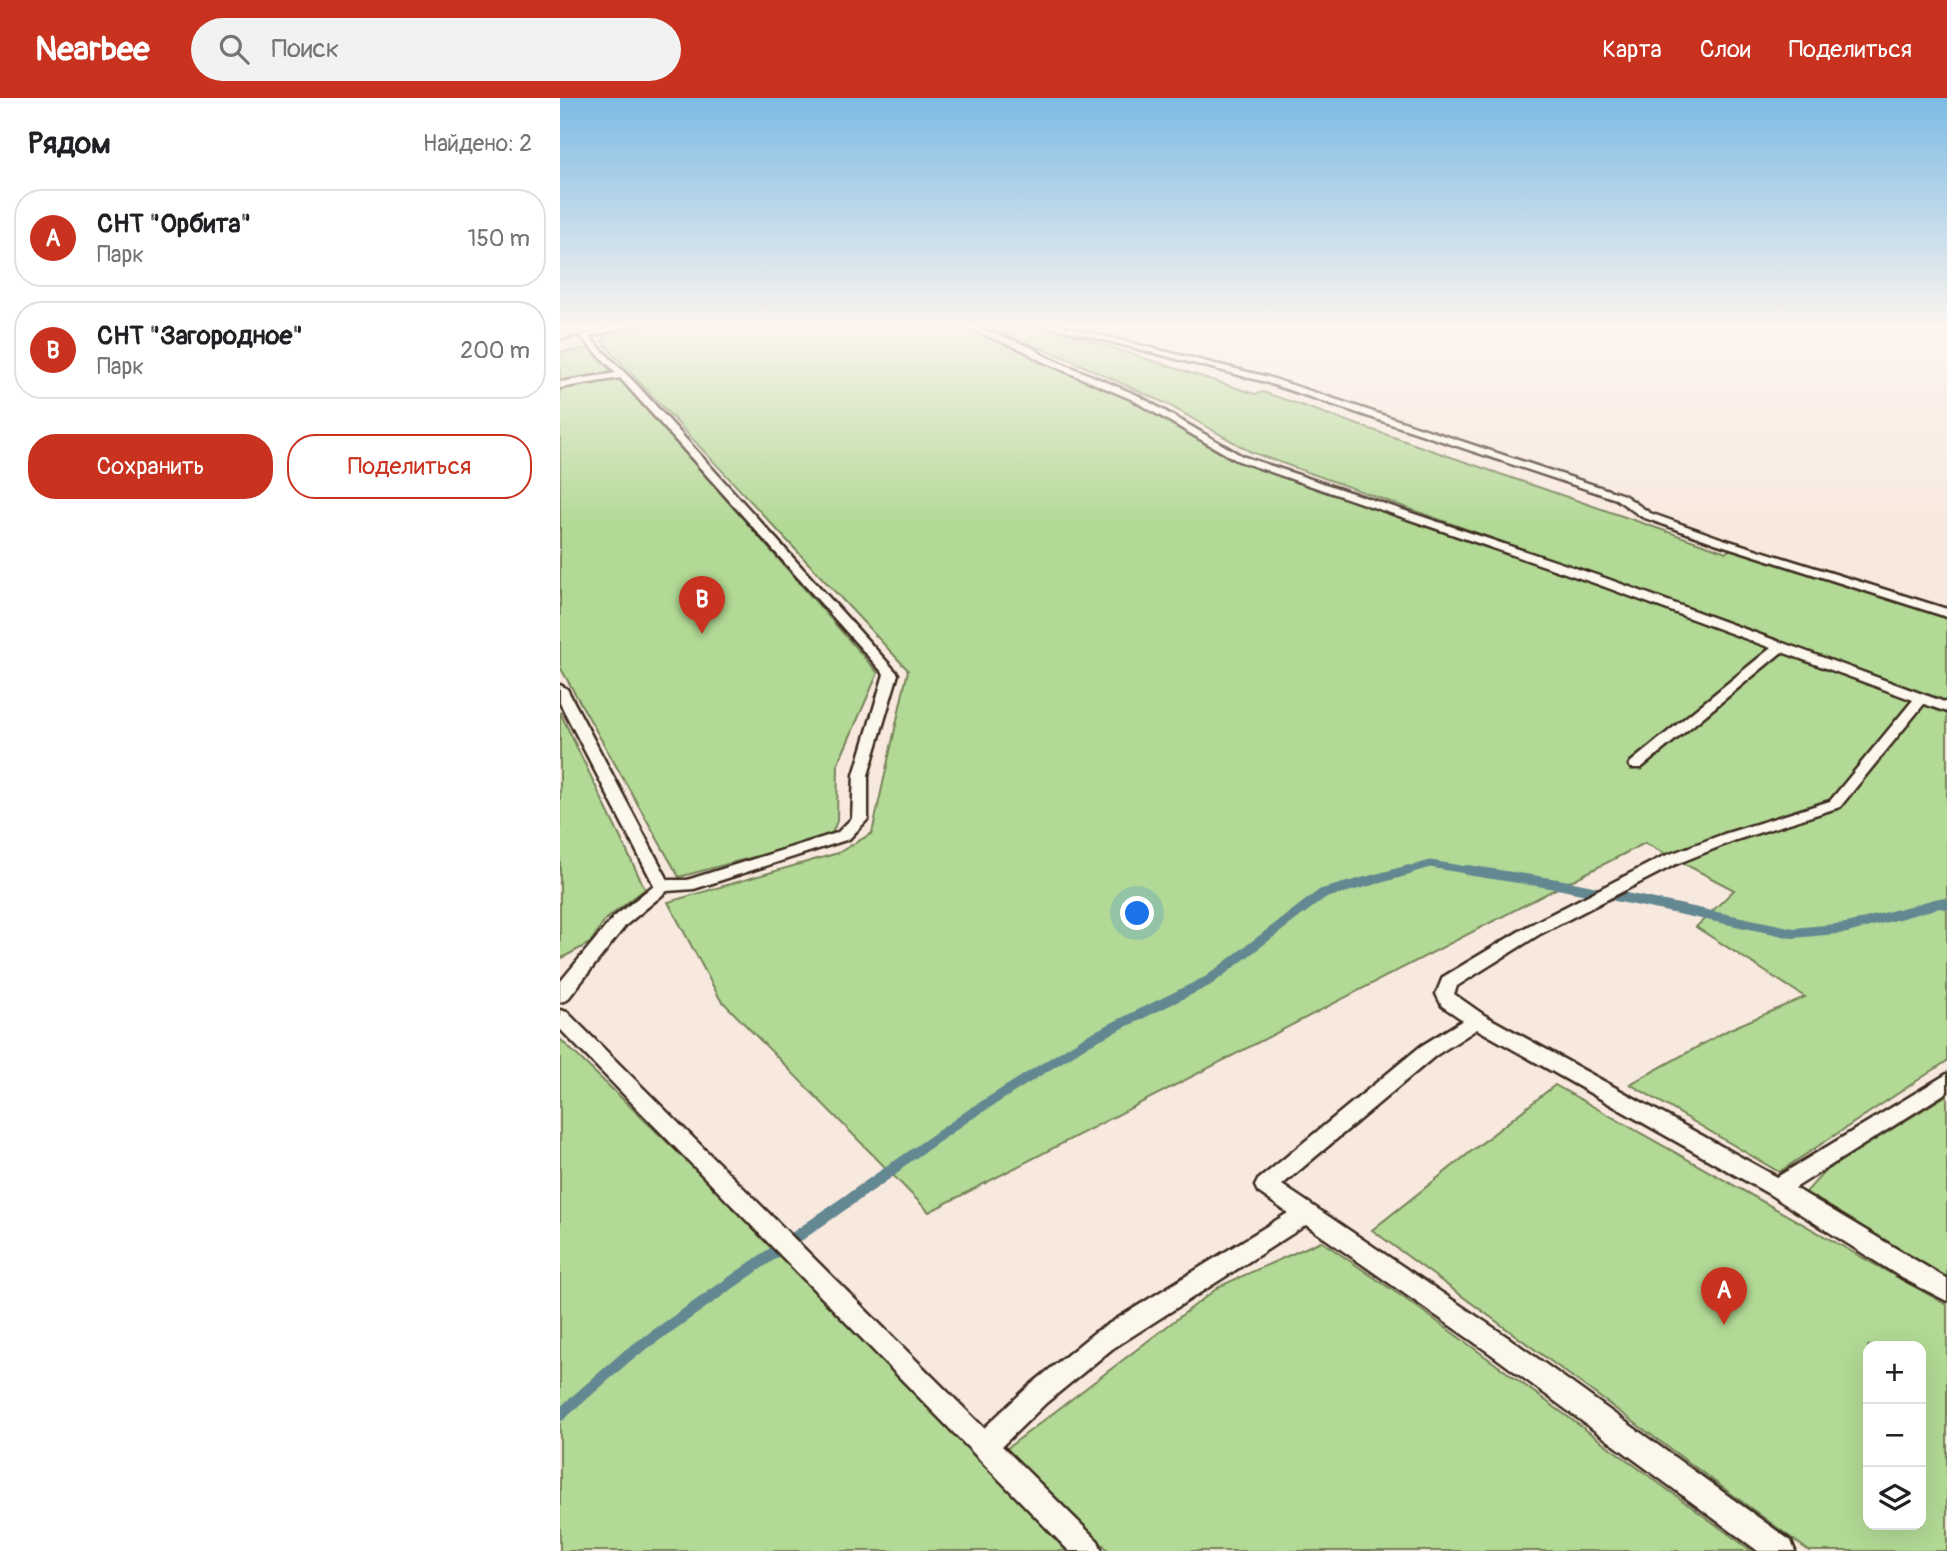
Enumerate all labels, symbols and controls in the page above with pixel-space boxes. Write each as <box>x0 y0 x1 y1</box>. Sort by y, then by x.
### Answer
search box <box>191 18 681 81</box>
text: Nearbee <box>35 29 149 70</box>
icon: search <box>215 30 253 68</box>
text: Поиск <box>271 33 339 65</box>
text: Карта <box>1602 35 1662 64</box>
text: Слои <box>1700 35 1751 64</box>
text: Поделиться <box>1789 35 1912 64</box>
text: Рядом <box>28 125 111 162</box>
text: Найдено: 2 <box>423 129 532 158</box>
text: CНТ "Орбита" <box>97 208 251 240</box>
text: A <box>46 224 60 253</box>
text: 150 m <box>467 224 530 253</box>
text: Парк <box>97 240 144 269</box>
text: СНТ "Загородное" <box>97 320 303 352</box>
text: B <box>46 336 60 365</box>
text: 200 m <box>460 336 530 365</box>
text: Парк <box>97 352 144 381</box>
button: Сохранить <box>28 434 273 499</box>
button: Поделиться <box>287 434 532 499</box>
pin: B <box>679 576 725 634</box>
your location <box>1120 896 1154 930</box>
pin: A <box>1701 1267 1747 1325</box>
map controls <box>1863 1341 1926 1530</box>
button: + <box>1863 1341 1926 1404</box>
button: − <box>1863 1404 1926 1467</box>
button: layers <box>1863 1467 1926 1530</box>

